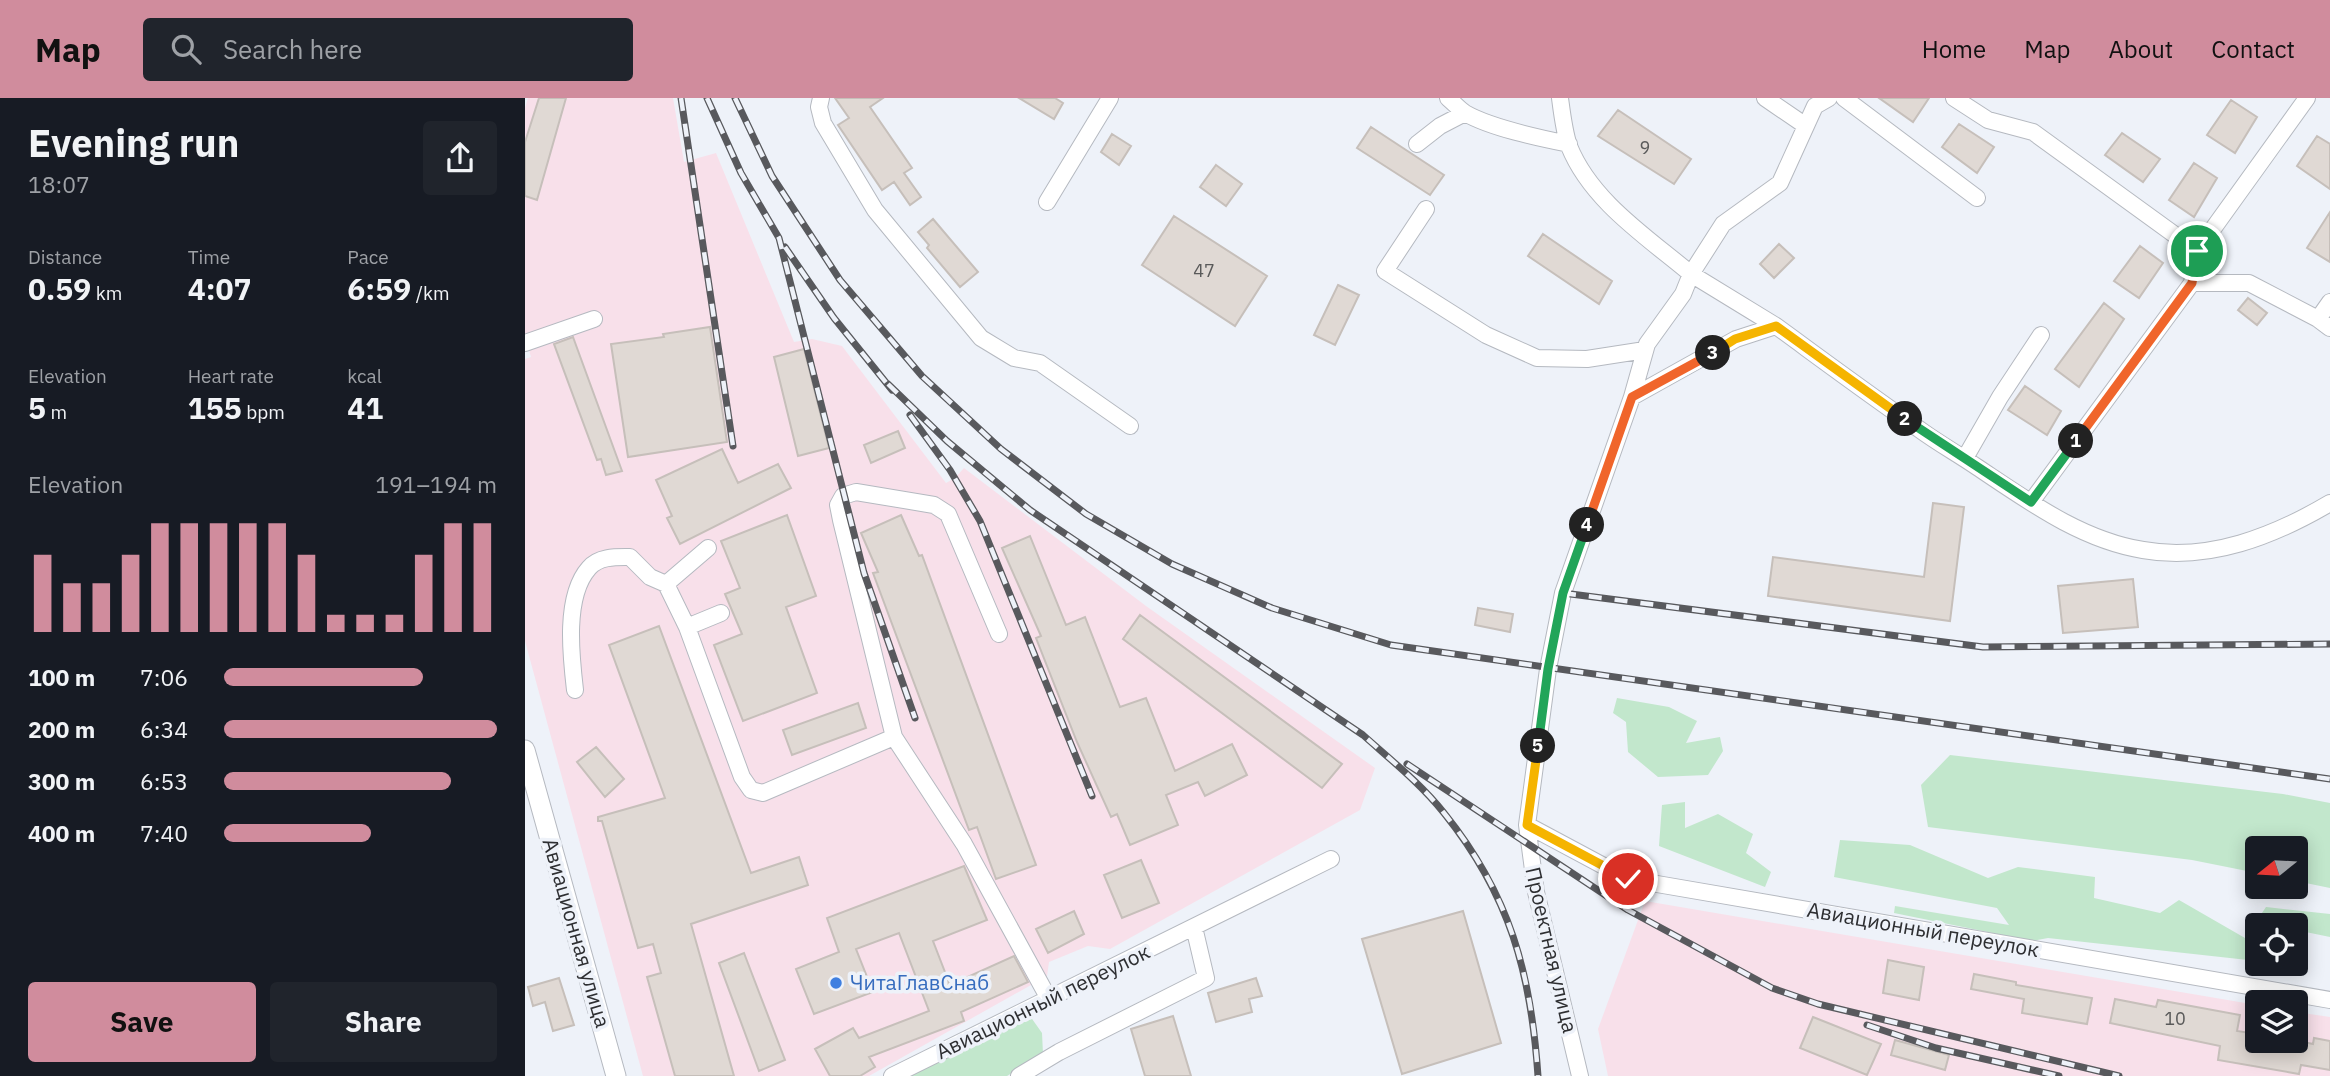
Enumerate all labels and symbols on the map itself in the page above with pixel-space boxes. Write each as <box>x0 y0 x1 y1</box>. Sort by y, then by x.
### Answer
house number: 9 <box>1640 136 1650 159</box>
pin <box>2167 221 2227 281</box>
house number: 47 <box>1193 259 1215 282</box>
pin: 3 <box>1695 336 1731 370</box>
pin: 2 <box>1887 402 1923 436</box>
pin: 1 <box>2059 424 2093 458</box>
pin: 4 <box>1569 508 1605 542</box>
pin: 5 <box>1521 728 1555 764</box>
street label: Авиационная улица <box>537 835 617 1031</box>
north arrow <box>2245 836 2308 900</box>
pin <box>1598 849 1658 909</box>
street label: Проектная улица <box>1519 864 1585 1035</box>
street label: Авиационный переулок <box>1805 895 2041 963</box>
street label: Авиационный переулок <box>931 937 1154 1065</box>
place label: ЧитаГлавСнаб <box>850 968 989 996</box>
marker: ЧитаГлавСнаб <box>828 975 844 991</box>
house number: 10 <box>2164 1007 2186 1030</box>

